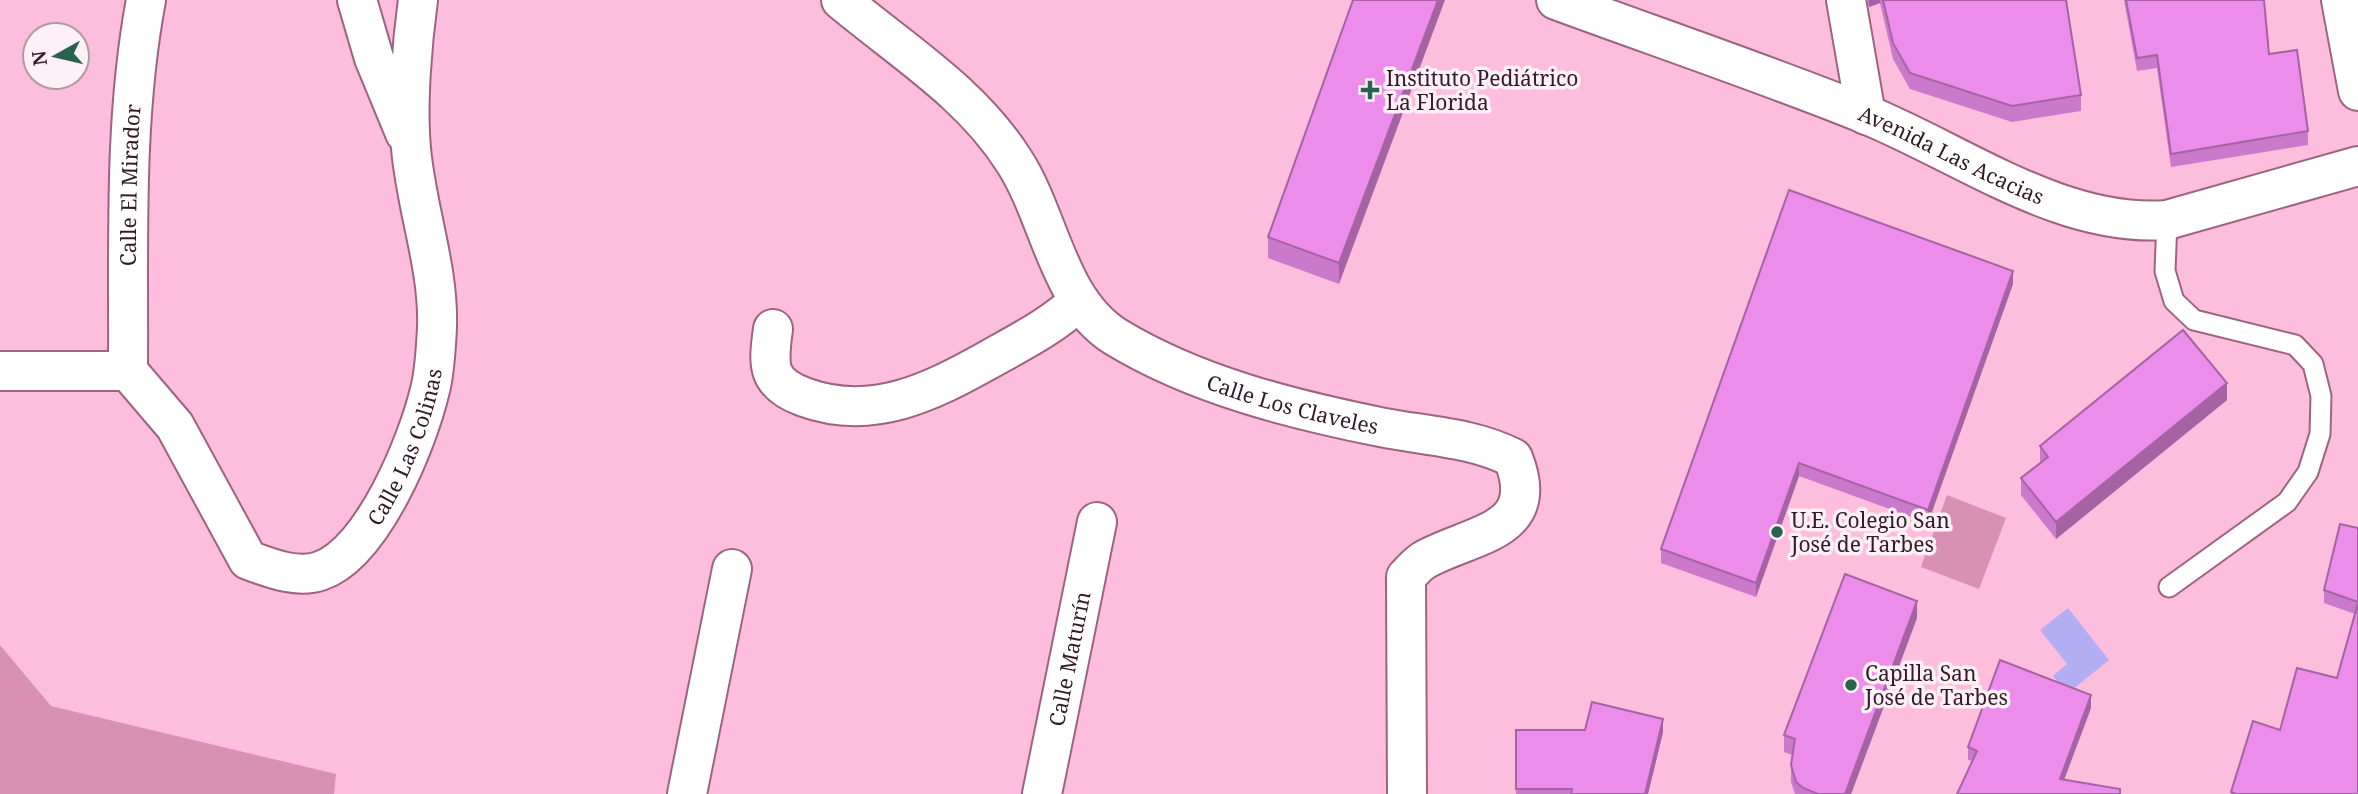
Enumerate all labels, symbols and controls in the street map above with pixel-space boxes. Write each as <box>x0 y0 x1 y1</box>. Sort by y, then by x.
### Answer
north arrow <box>21 21 91 91</box>
text: N <box>25 49 53 68</box>
place label: Instituto Pediátrico La Florida <box>1386 64 1578 116</box>
marker: Instituto Pediátrico La Florida <box>1360 80 1380 100</box>
street label: Avenida Las Acacias <box>1855 99 2048 211</box>
street label: Calle El Mirador <box>114 103 147 266</box>
street label: Calle Las Colinas <box>361 367 448 531</box>
street label: Calle Los Claveles <box>1203 368 1381 440</box>
place label: U.E. Colegio San José de Tarbes <box>1790 506 1950 558</box>
marker: U.E. Colegio San José de Tarbes <box>1769 524 1785 540</box>
street label: Calle Maturín <box>1042 589 1097 729</box>
place label: Capilla San José de Tarbes <box>1864 659 2008 711</box>
marker: Capilla San José de Tarbes <box>1843 677 1859 693</box>

